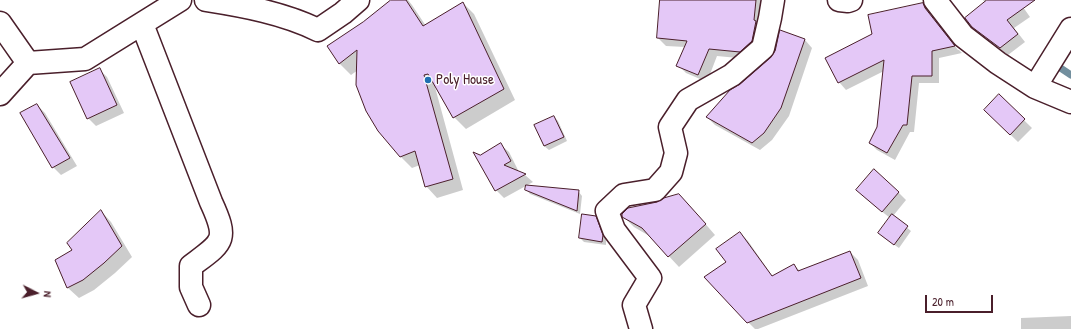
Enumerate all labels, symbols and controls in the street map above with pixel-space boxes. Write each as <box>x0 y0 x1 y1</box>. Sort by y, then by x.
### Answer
place label: Poly House <box>436 71 494 89</box>
marker: Poly House <box>423 75 433 85</box>
north arrow <box>16 273 56 313</box>
scale bar <box>927 287 995 313</box>
text: N <box>41 291 55 298</box>
text: 20 m <box>932 293 954 310</box>

